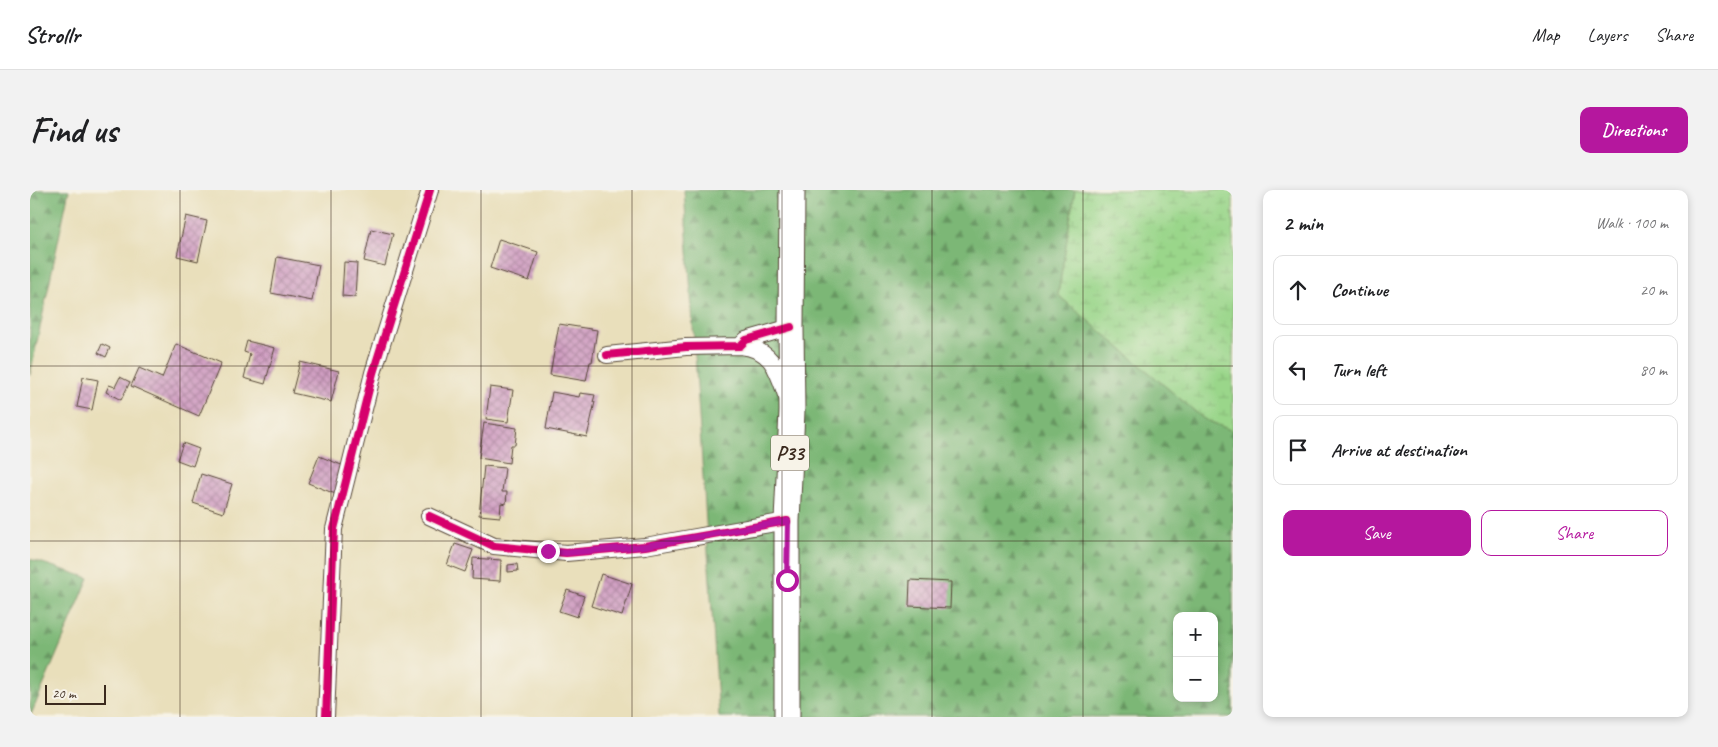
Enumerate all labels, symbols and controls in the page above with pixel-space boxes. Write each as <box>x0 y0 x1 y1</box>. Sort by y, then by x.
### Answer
text: Strollr <box>25 20 80 50</box>
text: Map <box>1532 24 1560 46</box>
text: Layers <box>1588 24 1627 46</box>
text: Share <box>1655 24 1693 46</box>
button: Directions <box>1580 107 1688 153</box>
text: Find us <box>30 108 117 153</box>
text: 2 min <box>1283 210 1323 236</box>
text: Walk · 100 m <box>1596 213 1668 233</box>
icon: ahead <box>1284 276 1312 304</box>
text: Continue <box>1331 278 1388 302</box>
text: 20 m <box>1640 280 1667 300</box>
icon: left <box>1284 356 1312 384</box>
text: Turn left <box>1331 358 1386 382</box>
text: 80 m <box>1640 360 1667 380</box>
road number: P33 <box>771 436 809 470</box>
icon: arrive <box>1284 436 1312 464</box>
text: Arrive at destination <box>1331 438 1467 462</box>
button: Save <box>1283 510 1471 556</box>
button: Share <box>1481 510 1668 556</box>
route end <box>537 540 560 563</box>
route start <box>776 569 799 592</box>
map controls <box>1173 612 1218 702</box>
button: + <box>1173 612 1218 657</box>
button: − <box>1173 657 1218 702</box>
scale bar <box>45 682 106 705</box>
text: 20 m <box>52 685 76 702</box>

